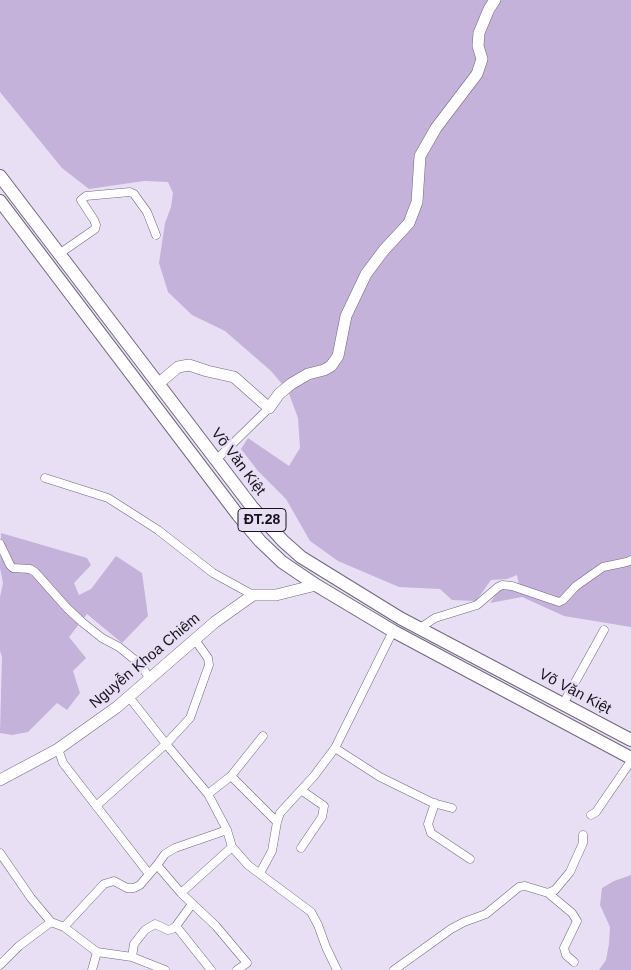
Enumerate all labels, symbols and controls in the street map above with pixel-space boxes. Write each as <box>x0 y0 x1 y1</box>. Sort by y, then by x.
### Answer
street label: Võ Văn Kiệt <box>207 425 269 499</box>
road number: ĐT.28 <box>238 508 286 532</box>
street label: Nguyễn Khoa Chiêm <box>86 610 204 712</box>
street label: Võ Văn Kiệt <box>536 665 614 719</box>

